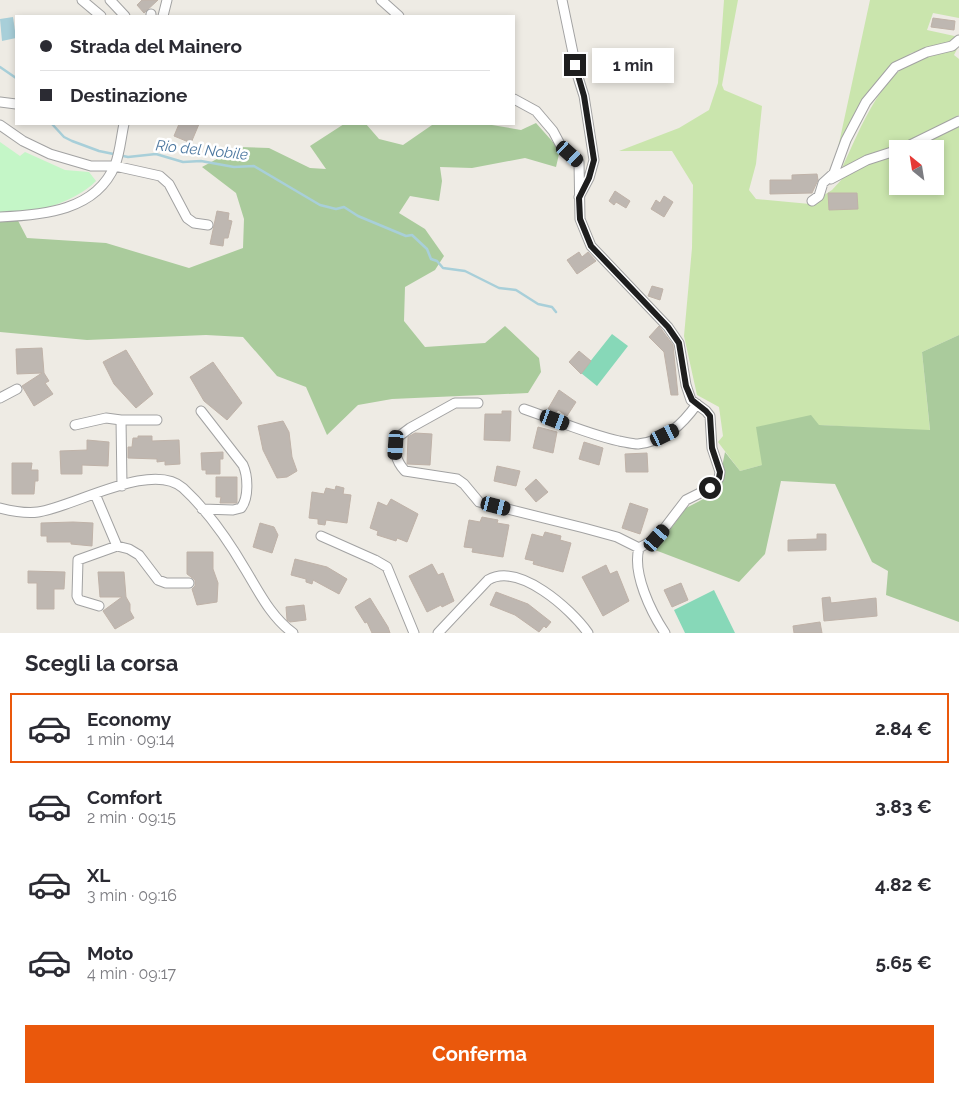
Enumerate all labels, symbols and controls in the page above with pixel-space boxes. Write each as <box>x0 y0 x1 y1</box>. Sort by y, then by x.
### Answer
text: Strada del Mainero <box>70 35 242 57</box>
callout: 1 min <box>592 48 675 82</box>
route end <box>564 54 586 76</box>
text: 1 min <box>613 56 653 75</box>
text: Destinazione <box>70 84 187 106</box>
water label: Rio del Nobile <box>155 136 249 164</box>
car <box>553 138 586 170</box>
north arrow <box>889 140 944 195</box>
map controls <box>889 140 944 195</box>
car <box>538 408 571 432</box>
car <box>648 422 681 448</box>
car <box>387 430 404 460</box>
route start <box>699 477 721 499</box>
car <box>479 495 512 517</box>
car <box>641 522 672 554</box>
text: Scegli la corsa <box>25 650 178 676</box>
icon: car <box>27 706 72 751</box>
text: Economy <box>87 708 171 730</box>
text: 2.84 € <box>875 717 932 739</box>
text: 1 min · 09:14 <box>87 730 174 749</box>
icon: car <box>27 784 72 829</box>
text: Comfort <box>87 786 162 808</box>
text: 3.83 € <box>875 795 932 817</box>
text: 2 min · 09:15 <box>87 808 176 827</box>
icon: car <box>27 862 72 907</box>
text: XL <box>87 864 110 886</box>
text: 4.82 € <box>875 873 932 895</box>
text: 3 min · 09:16 <box>87 886 177 905</box>
icon: car <box>27 940 72 985</box>
text: Moto <box>87 942 133 964</box>
text: 5.65 € <box>875 951 932 973</box>
text: 4 min · 09:17 <box>87 964 176 983</box>
button: Conferma <box>25 1025 934 1083</box>

